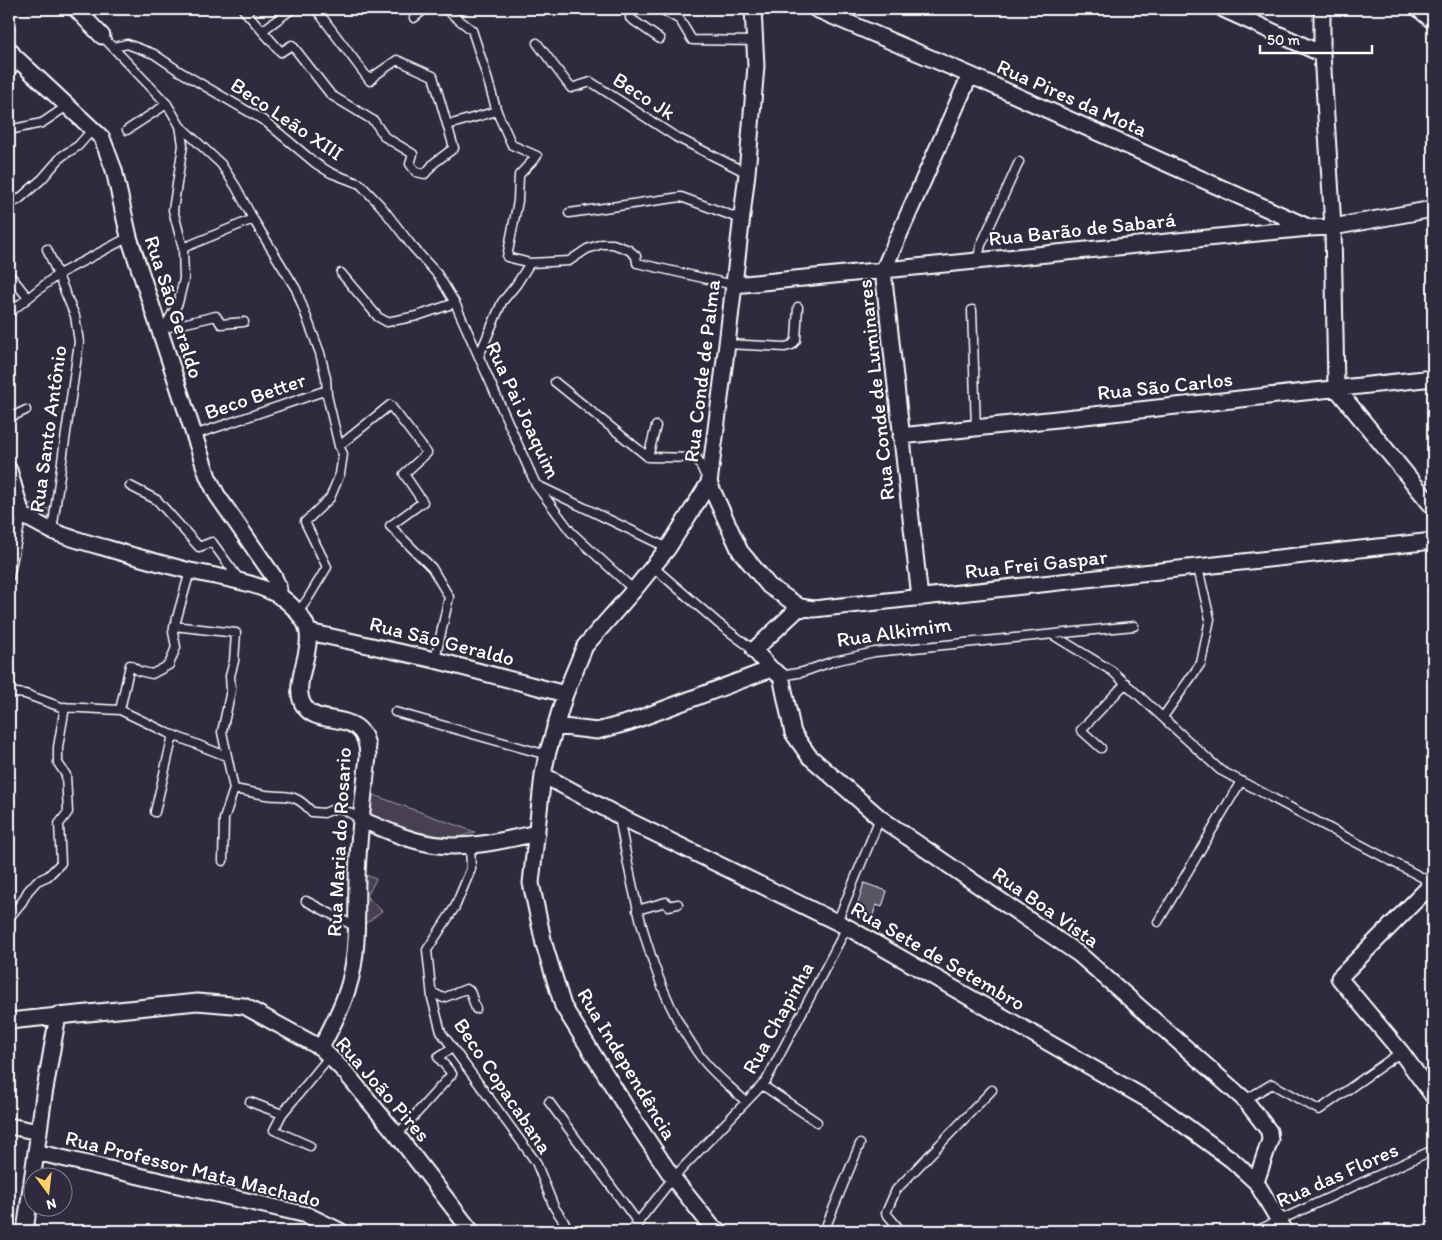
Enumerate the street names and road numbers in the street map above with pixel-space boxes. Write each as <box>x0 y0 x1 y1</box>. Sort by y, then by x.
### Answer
street label: Rua Pires da Mota <box>993 53 1151 142</box>
street label: Beco Jk <box>608 66 680 125</box>
street label: Beco Leão XIII <box>226 72 348 165</box>
street label: Rua Barão de Sabará <box>987 206 1177 251</box>
street label: Rua São Geraldo <box>140 232 209 381</box>
street label: Rua Conde de Palma <box>678 278 725 464</box>
street label: Rua Conde de Luminares <box>851 278 900 502</box>
street label: Rua Pai Joaquim <box>481 337 566 483</box>
street label: Rua Santo Antônio <box>23 344 72 514</box>
street label: Beco Better <box>201 366 309 425</box>
street label: Rua São Carlos <box>1096 366 1234 405</box>
street label: Rua Frei Gaspar <box>963 544 1109 583</box>
street label: Rua São Geraldo <box>367 610 517 671</box>
street label: Rua Alkimim <box>835 611 953 652</box>
street label: Rua Maria do Rosario <box>321 746 356 938</box>
street label: Rua Boa Vista <box>988 861 1105 953</box>
street label: Rua Sete de Setembro <box>847 895 1030 1016</box>
street label: Rua Chapinha <box>736 957 819 1078</box>
street label: Rua Independência <box>572 983 683 1144</box>
street label: Beco Copacabana <box>449 1013 558 1158</box>
street label: Rua João Pires <box>331 1031 436 1147</box>
street label: Rua Professor Mata Machado <box>63 1125 323 1212</box>
street label: Rua das Flores <box>1272 1136 1402 1213</box>

